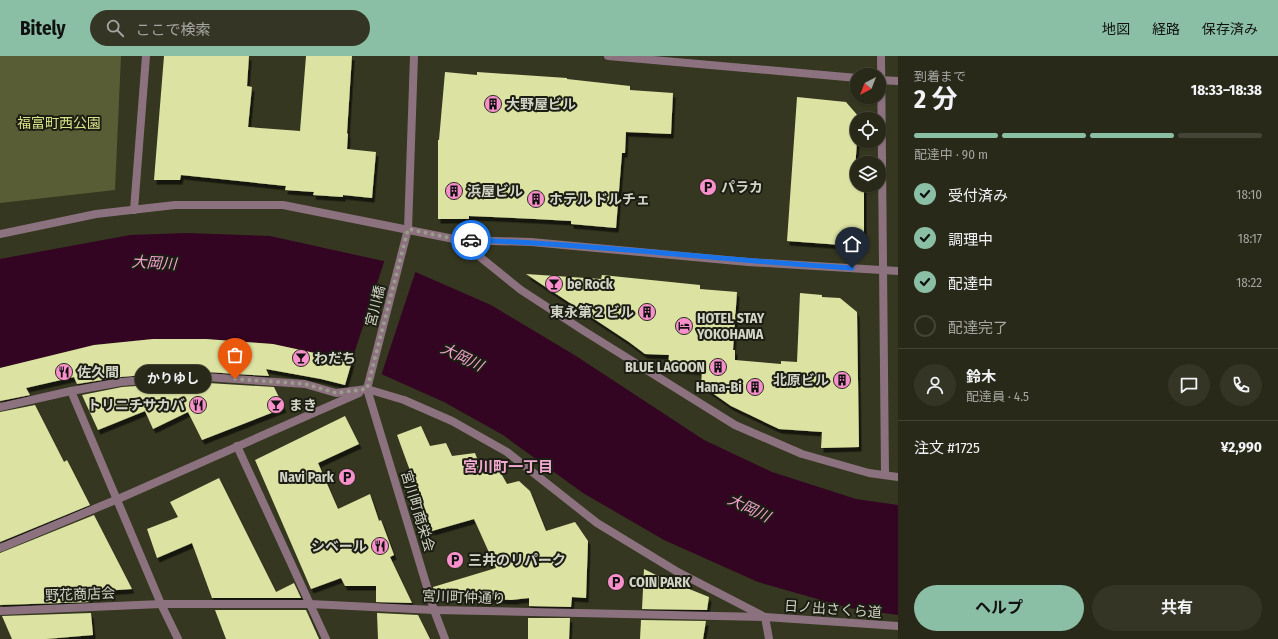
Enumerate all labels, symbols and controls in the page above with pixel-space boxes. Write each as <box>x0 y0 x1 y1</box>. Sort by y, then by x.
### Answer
search box <box>90 10 370 46</box>
text: Bitely <box>20 17 66 40</box>
icon: search <box>104 17 126 39</box>
text: ここで検索 <box>136 21 211 39</box>
text: 地図 <box>1102 21 1130 38</box>
text: 経路 <box>1152 21 1180 38</box>
text: 保存済み <box>1202 21 1258 38</box>
north arrow <box>850 68 886 104</box>
map controls <box>850 68 886 192</box>
text: 到着まで <box>914 69 966 84</box>
text: 18:33–18:38 <box>1191 81 1262 99</box>
text: 2 分 <box>914 84 957 115</box>
building icon: 大野屋ビル <box>483 94 503 114</box>
place label: 大野屋ビル <box>506 96 576 113</box>
button: locate <box>850 112 886 148</box>
park label: 福富町西公園 <box>17 115 101 132</box>
text: 配達中 · 90 m <box>914 147 988 162</box>
button: layers <box>850 156 886 192</box>
parking icon: パラカ <box>698 177 718 197</box>
place label: パラカ <box>721 179 763 196</box>
building icon: 浜屋ビル <box>444 181 464 201</box>
place label: 浜屋ビル <box>467 183 523 200</box>
icon: check <box>914 183 936 205</box>
text: 受付済み <box>948 187 1008 205</box>
text: 18:10 <box>1236 187 1262 202</box>
building icon: ホテル ドルチェ <box>526 189 546 209</box>
place label: ホテル ドルチェ <box>549 191 650 208</box>
courier <box>451 220 491 260</box>
pin <box>835 227 869 268</box>
icon: check <box>914 227 936 249</box>
icon: car <box>460 229 482 251</box>
text: 調理中 <box>948 231 993 249</box>
text: 18:17 <box>1238 231 1262 246</box>
icon: home <box>841 233 863 255</box>
water label: 大岡川 <box>131 253 179 273</box>
icon: check <box>914 271 936 293</box>
bar icon: be Rock <box>544 274 564 294</box>
text: 配達中 <box>948 275 993 293</box>
text: 18:22 <box>1236 275 1262 290</box>
place label: be Rock <box>567 276 614 293</box>
street label: 宮川橋 <box>362 284 389 329</box>
building icon: 東永第２ビル <box>637 302 657 322</box>
place label: 東永第２ビル <box>550 304 634 321</box>
place label: HOTEL STAY YOKOHAMA <box>696 310 765 343</box>
hotel icon: HOTEL STAY YOKOHAMA <box>674 316 694 336</box>
text: 配達完了 <box>948 319 1008 337</box>
pin <box>218 338 252 379</box>
water label: 大岡川 <box>438 339 488 376</box>
icon: bag <box>224 344 246 366</box>
bar icon: わだち <box>291 348 311 368</box>
place label: わだち <box>314 350 356 367</box>
building icon: BLUE LAGOON <box>708 357 728 377</box>
place label: BLUE LAGOON <box>625 359 705 376</box>
restaurant icon: 佐久間 <box>54 362 74 382</box>
place label: 佐久間 <box>77 364 119 381</box>
button: person <box>914 364 956 406</box>
button: chat <box>1168 364 1210 406</box>
button: phone <box>1220 364 1262 406</box>
callout: かりゆし <box>135 365 211 393</box>
text: 鈴木 <box>966 368 996 386</box>
building icon: 北原ビル <box>832 370 852 390</box>
text: かりゆし <box>147 371 199 386</box>
place label: 北原ビル <box>773 372 829 389</box>
building icon: Hana-Bi <box>745 377 765 397</box>
place label: Hana-Bi <box>696 379 742 396</box>
text: 配達員 · 4.5 <box>966 389 1029 404</box>
restaurant icon: トリニチサカバ <box>188 395 208 415</box>
bar icon: まき <box>266 395 286 415</box>
place label: トリニチサカバ <box>87 397 185 414</box>
place label: まき <box>289 397 317 414</box>
text: ¥2,990 <box>1221 438 1262 456</box>
text: 注文 #1725 <box>914 439 980 457</box>
district label: 宮川町一丁目 <box>463 458 553 476</box>
parking icon: Navi Park <box>337 467 357 487</box>
street label: 宮川町商栄会 <box>397 468 438 554</box>
place label: Navi Park <box>280 469 335 486</box>
water label: 大岡川 <box>725 490 775 527</box>
restaurant icon: シベール <box>370 536 390 556</box>
place label: シベール <box>311 538 367 555</box>
parking icon: 三井のリパーク <box>445 550 465 570</box>
place label: 三井のリパーク <box>468 552 566 569</box>
parking icon: COIN PARK <box>606 572 626 592</box>
place label: COIN PARK <box>629 574 691 591</box>
street label: 野花商店会 <box>45 585 115 604</box>
button: ヘルプ <box>914 585 1084 631</box>
button: 共有 <box>1092 585 1262 631</box>
street label: 宮川町仲通り <box>422 588 506 607</box>
street label: 日ノ出さくら道 <box>783 598 882 621</box>

